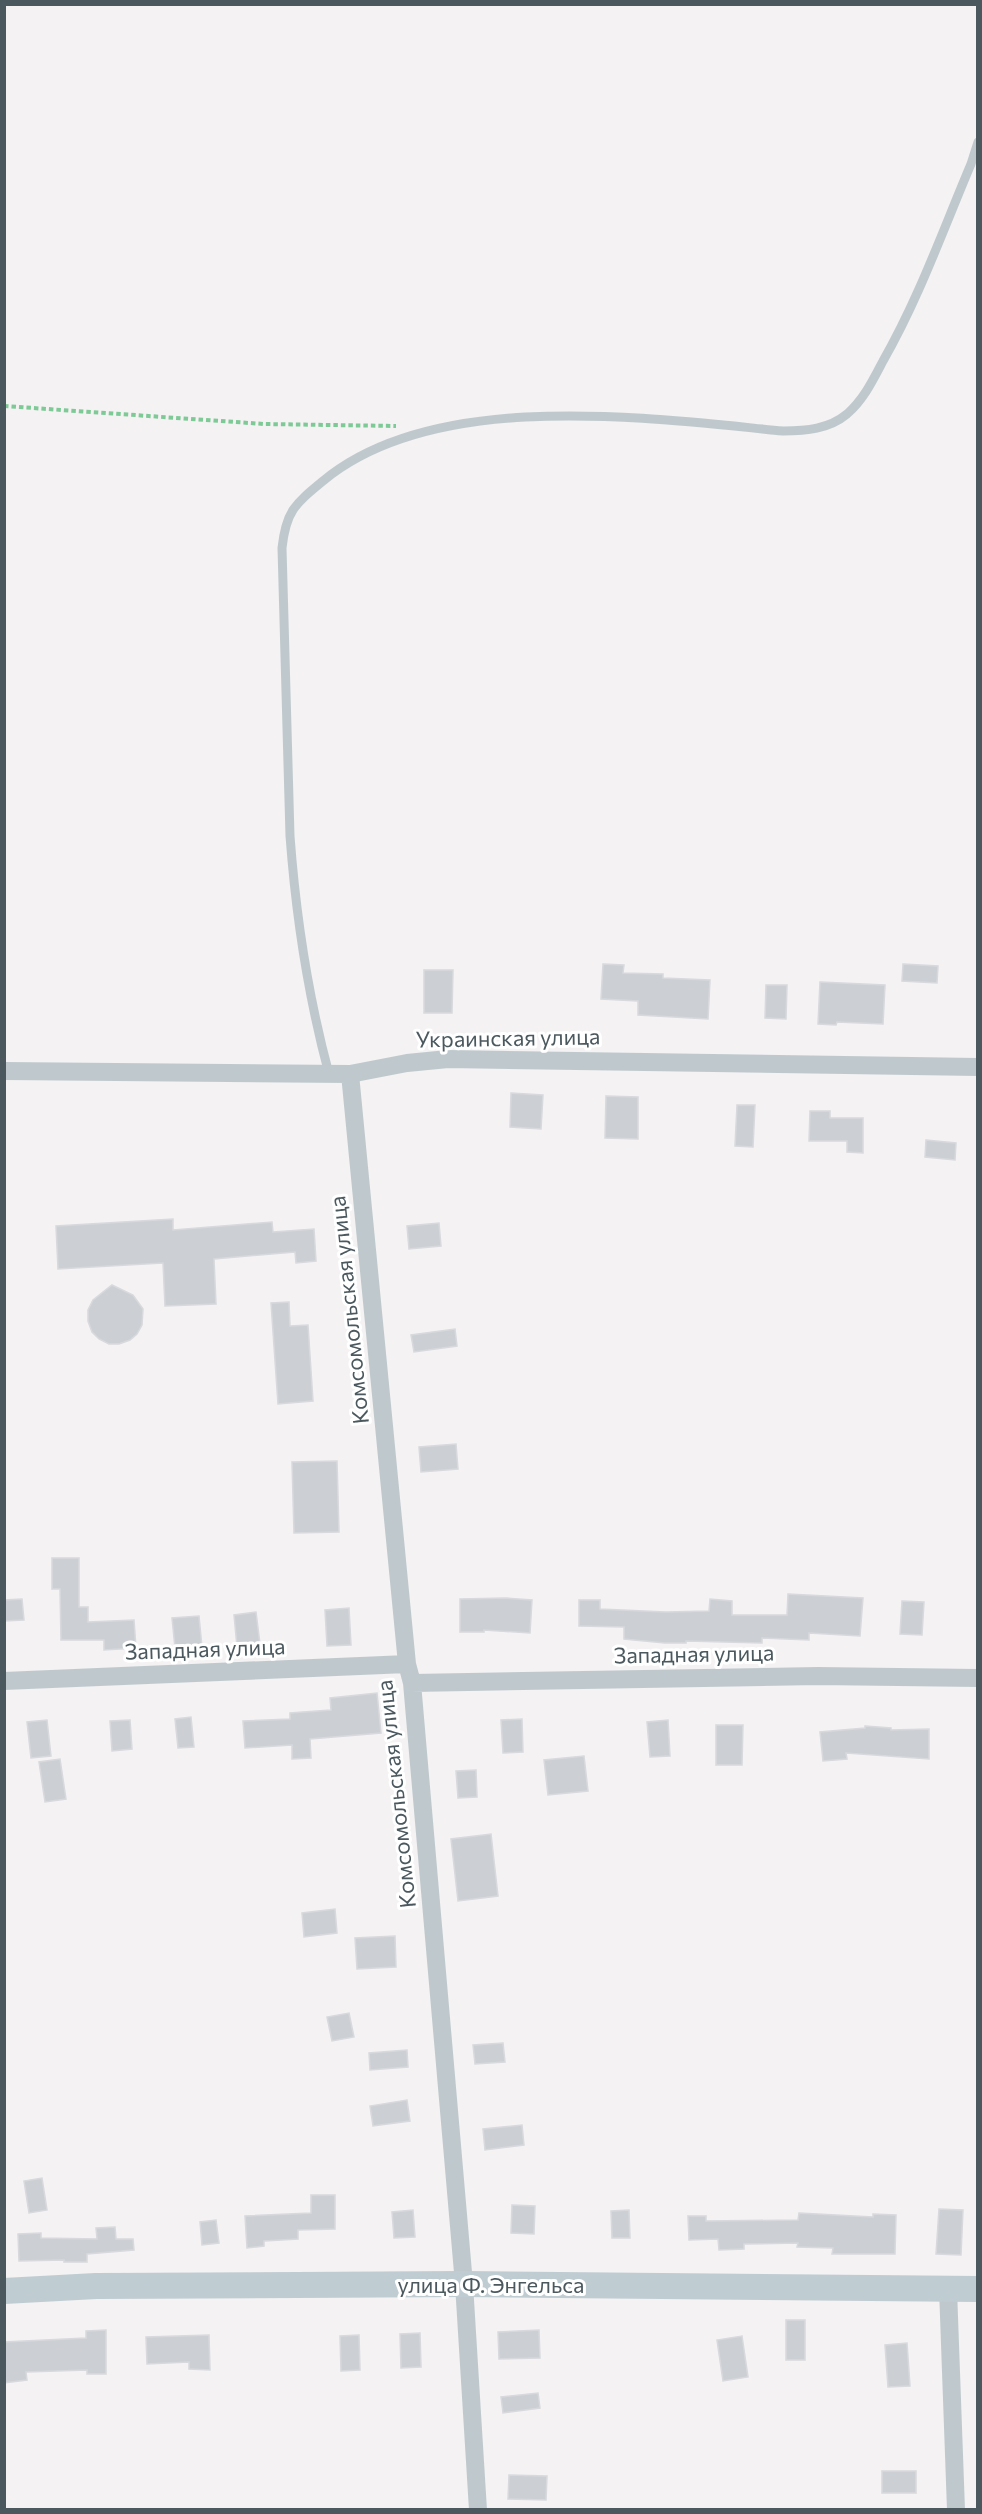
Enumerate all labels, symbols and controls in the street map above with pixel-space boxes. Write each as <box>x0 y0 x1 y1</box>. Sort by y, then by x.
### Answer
street label: Украинская улица <box>415 1022 601 1053</box>
street label: Комсомольская улица <box>323 1195 374 1425</box>
street label: Западная улица <box>124 1632 286 1665</box>
street label: Западная улица <box>613 1639 775 1668</box>
street label: Комсомольская улица <box>370 1679 421 1909</box>
street label: улица Ф. Энгельса <box>398 2271 585 2298</box>

